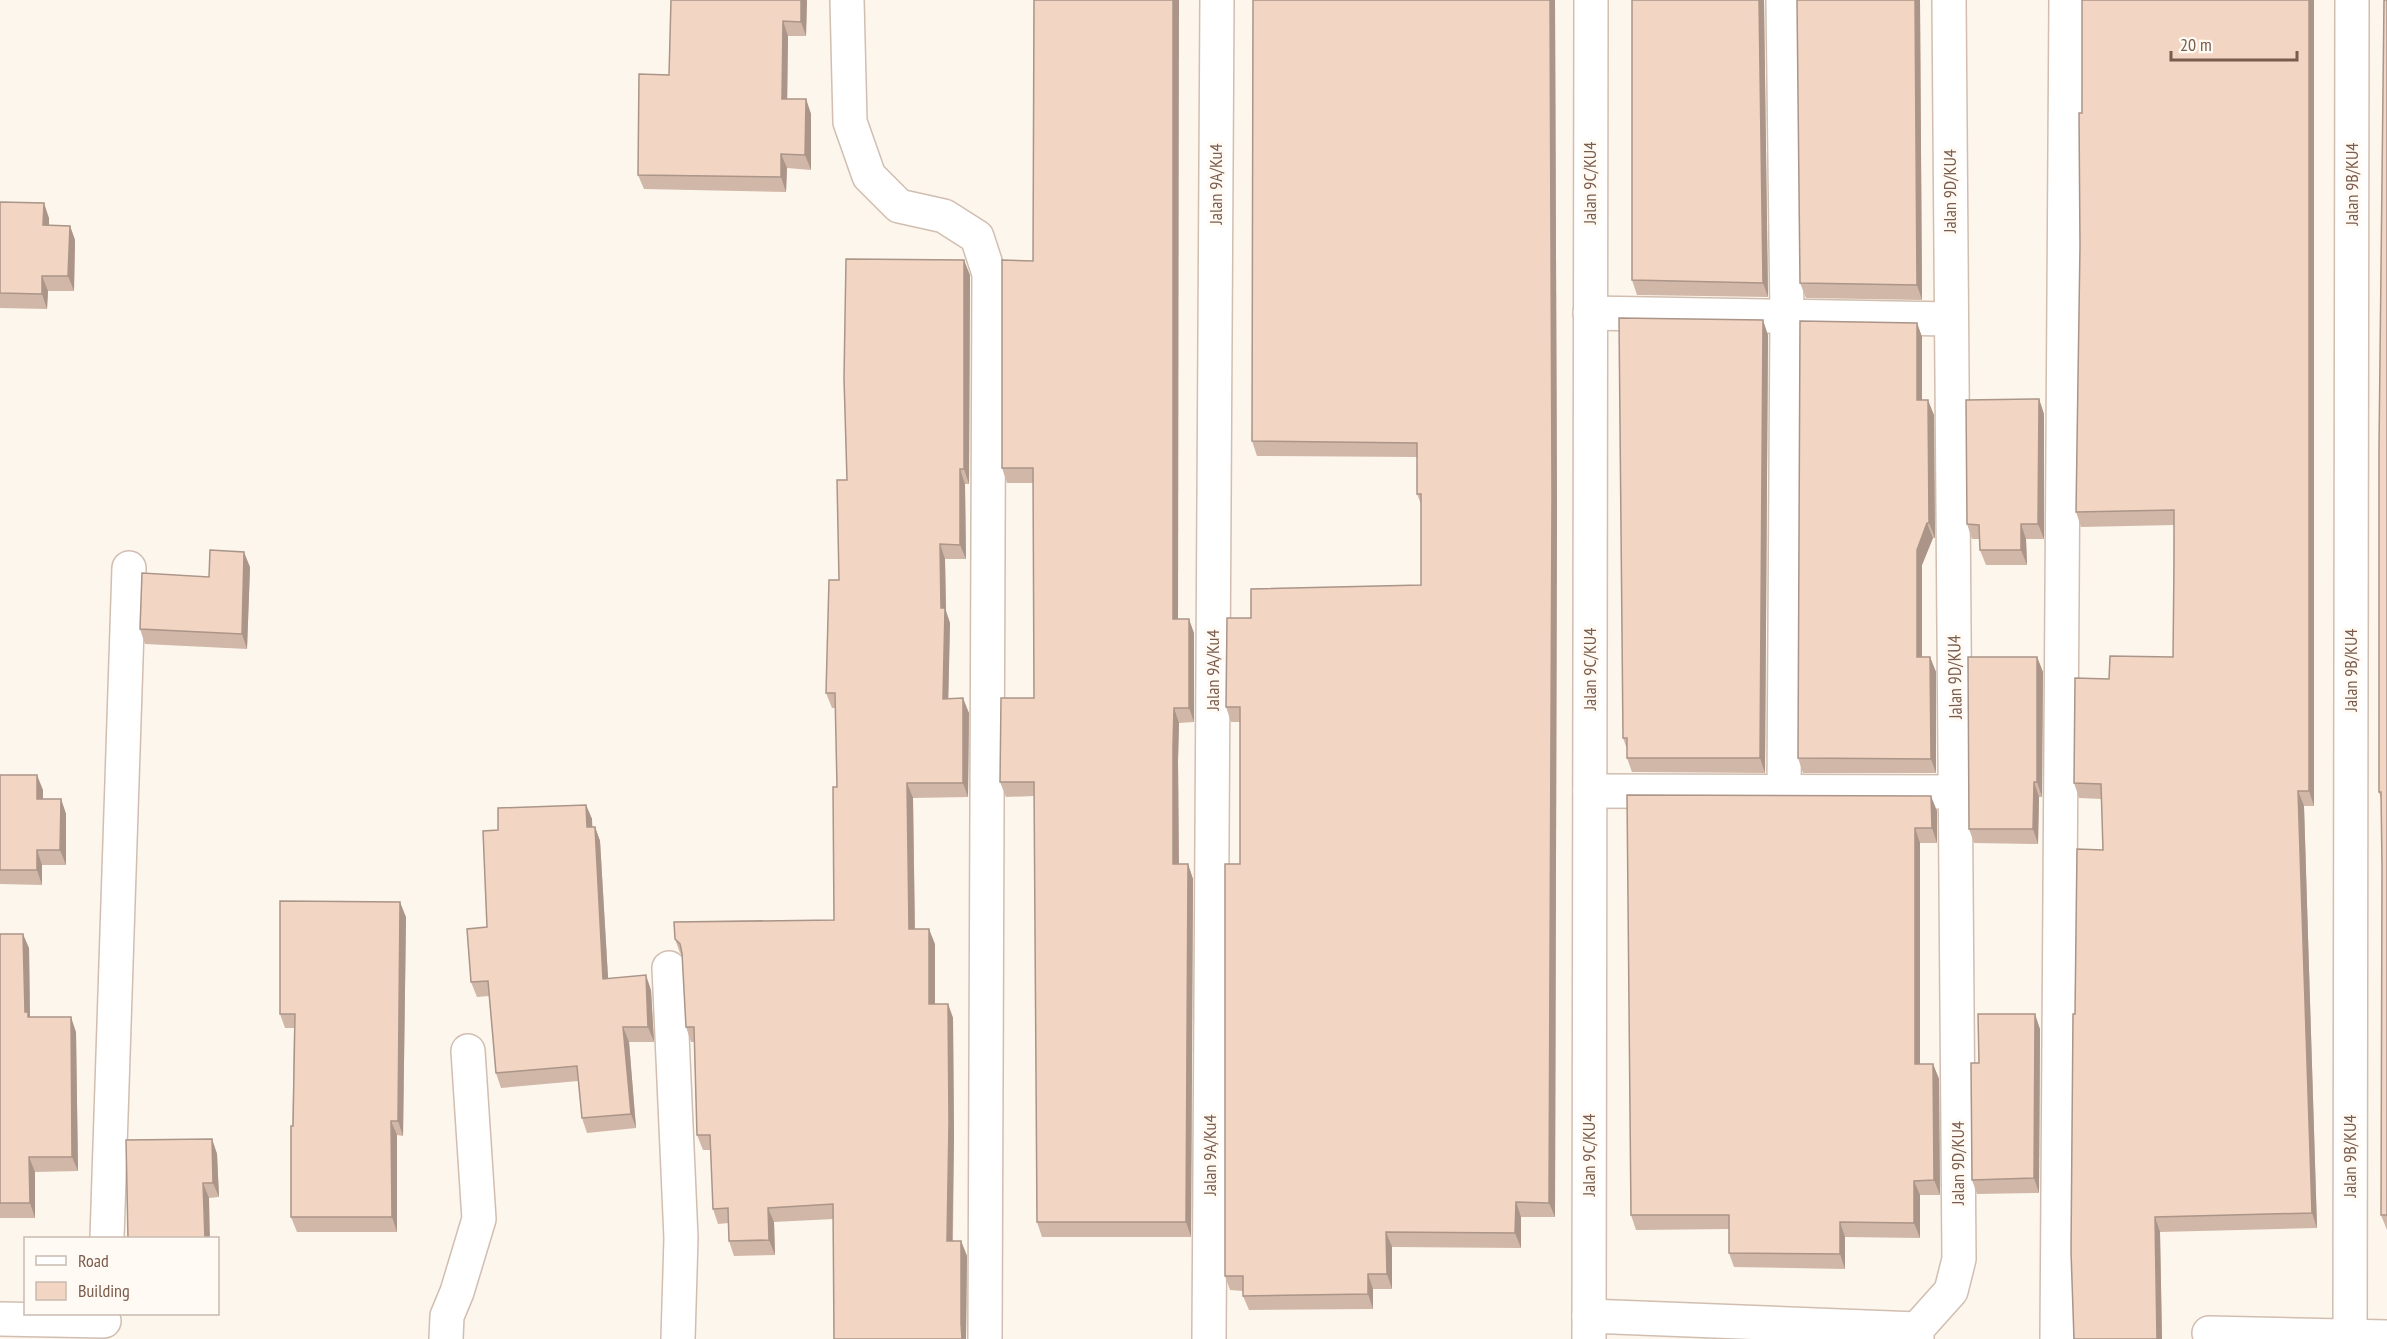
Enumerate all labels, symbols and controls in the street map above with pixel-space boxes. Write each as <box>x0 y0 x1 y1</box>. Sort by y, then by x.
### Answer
scale bar <box>2171 24 2297 62</box>
text: 20 m <box>2180 33 2212 56</box>
street label: Jalan 9C/KU4 <box>1578 142 1601 225</box>
street label: Jalan 9B/KU4 <box>2340 143 2363 226</box>
street label: Jalan 9A/Ku4 <box>1204 144 1227 225</box>
street label: Jalan 9D/KU4 <box>1938 149 1961 234</box>
street label: Jalan 9C/KU4 <box>1578 628 1601 711</box>
street label: Jalan 9B/KU4 <box>2339 629 2362 712</box>
street label: Jalan 9A/Ku4 <box>1201 630 1224 711</box>
street label: Jalan 9D/KU4 <box>1942 635 1967 720</box>
street label: Jalan 9C/KU4 <box>1577 1114 1600 1197</box>
street label: Jalan 9A/Ku4 <box>1198 1115 1221 1196</box>
street label: Jalan 9B/KU4 <box>2338 1115 2361 1198</box>
street label: Jalan 9D/KU4 <box>1946 1121 1969 1206</box>
legend <box>24 1237 219 1315</box>
text: Road <box>78 1249 109 1272</box>
text: Building <box>78 1279 130 1302</box>

